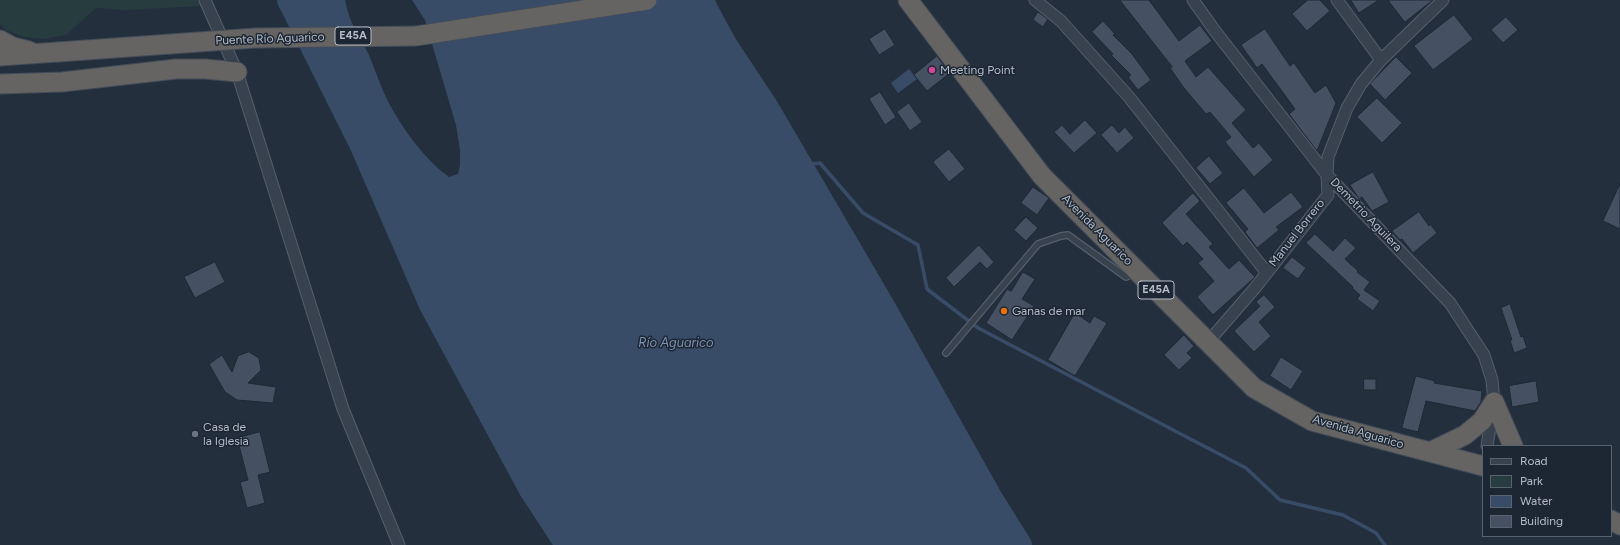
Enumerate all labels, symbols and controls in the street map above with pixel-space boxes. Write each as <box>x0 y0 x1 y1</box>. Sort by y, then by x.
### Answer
road number: E45A <box>335 27 371 45</box>
street label: Puente Río Aguarico <box>215 30 325 48</box>
place label: Meeting Point <box>940 63 1015 77</box>
marker: Meeting Point <box>927 65 937 75</box>
street label: Demetrio Aguilera <box>1327 175 1405 255</box>
street label: Avenida Aguarico <box>1059 192 1135 268</box>
street label: Manuel Borrero <box>1266 196 1328 270</box>
road number: E45A <box>1138 281 1174 299</box>
place label: Ganas de mar <box>1012 304 1086 318</box>
marker: Ganas de mar <box>999 306 1009 316</box>
water label: Río Aguarico <box>638 335 714 351</box>
street label: Avenida Aguarico <box>1311 412 1405 452</box>
place label: Casa de la Iglesia <box>203 420 249 448</box>
marker: Casa de la Iglesia <box>190 429 200 439</box>
legend <box>1482 445 1612 537</box>
text: Road <box>1520 454 1548 468</box>
text: Park <box>1520 474 1543 488</box>
text: Water <box>1520 494 1552 508</box>
text: Building <box>1520 514 1563 528</box>

